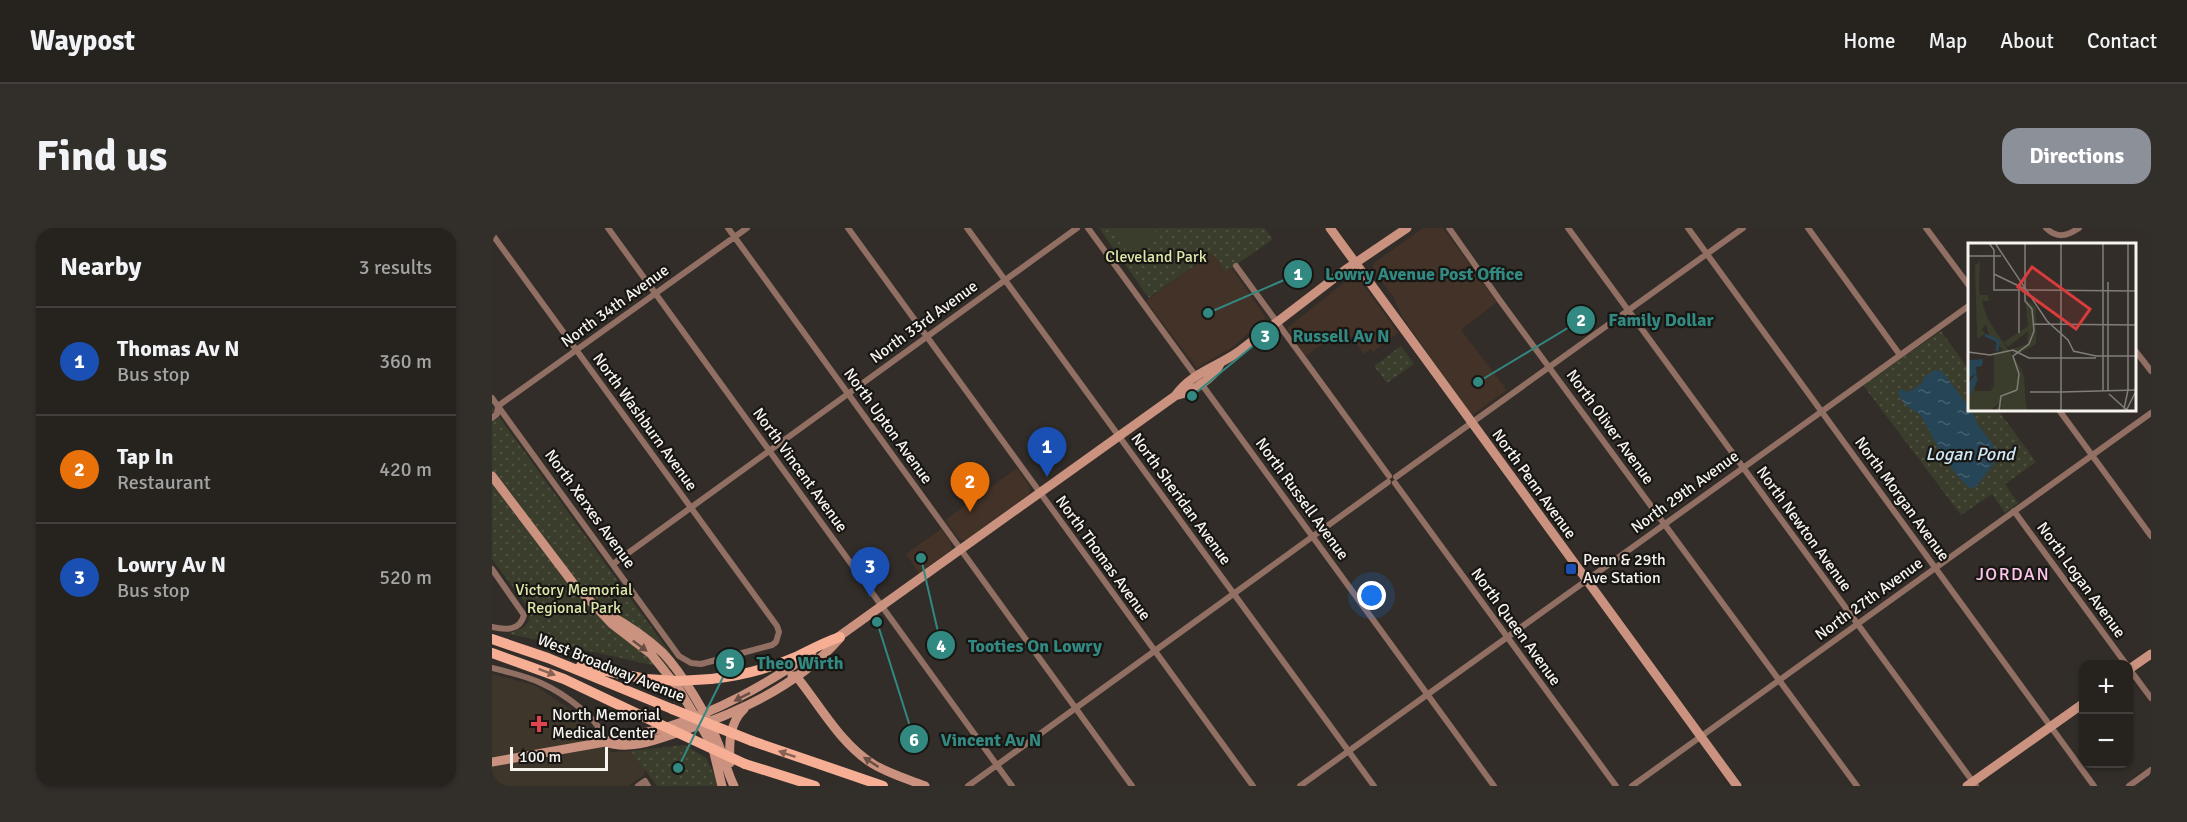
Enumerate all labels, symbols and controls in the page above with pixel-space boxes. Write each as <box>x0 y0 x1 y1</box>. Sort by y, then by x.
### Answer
text: Waypost <box>30 24 135 58</box>
text: Home <box>1843 28 1896 54</box>
text: Map <box>1929 28 1967 54</box>
text: About <box>2000 28 2054 54</box>
text: Contact <box>2087 28 2157 54</box>
button: Directions <box>2002 128 2151 184</box>
text: Find us <box>36 131 167 182</box>
inset map <box>1968 243 2136 411</box>
park label: Cleveland Park <box>1105 247 1207 267</box>
text: Nearby <box>60 251 141 283</box>
text: 3 results <box>359 255 432 280</box>
callout: Lowry Avenue Post Office <box>1283 256 1535 292</box>
street label: North 34th Avenue <box>557 260 673 352</box>
text: 1 <box>1293 263 1303 285</box>
text: Lowry Avenue Post Office <box>1325 263 1523 285</box>
street label: North 33rd Avenue <box>866 276 982 368</box>
callout: Family Dollar <box>1566 302 1725 338</box>
text: 2 <box>1576 309 1586 331</box>
text: Family Dollar <box>1608 309 1715 331</box>
callout: Russell Av N <box>1250 318 1401 354</box>
text: 3 <box>1260 325 1270 347</box>
text: Russell Av N <box>1293 325 1389 347</box>
text: Thomas Av N <box>117 335 240 362</box>
text: 1 <box>74 349 85 374</box>
text: 360 m <box>379 349 432 374</box>
street label: North Washburn Avenue <box>588 349 702 495</box>
text: Bus stop <box>117 362 190 387</box>
street label: North Upton Avenue <box>839 364 937 488</box>
street label: North Oliver Avenue <box>1562 366 1658 488</box>
street label: North Vincent Avenue <box>748 404 852 536</box>
street label: North Penn Avenue <box>1487 425 1581 543</box>
pin: 1 <box>1028 428 1066 477</box>
street label: North Sheridan Avenue <box>1126 429 1236 569</box>
street label: North Morgan Avenue <box>1850 433 1954 565</box>
street label: North Russell Avenue <box>1251 434 1353 564</box>
text: Tap In <box>117 443 174 470</box>
water label: Logan Pond <box>1925 443 2017 465</box>
street label: North Xerxes Avenue <box>540 446 640 572</box>
street label: North 29th Avenue <box>1627 446 1743 538</box>
text: 2 <box>74 457 85 482</box>
text: 420 m <box>379 457 432 482</box>
pin: 2 <box>950 462 990 512</box>
street label: North Newton Avenue <box>1752 463 1856 595</box>
text: Restaurant <box>117 470 211 495</box>
street label: North Thomas Avenue <box>1051 492 1155 624</box>
street label: North Logan Avenue <box>2032 518 2130 642</box>
pin: 3 <box>850 548 890 597</box>
place label: Penn & 29th Ave Station <box>1583 550 1666 588</box>
text: Lowry Av N <box>117 551 226 578</box>
street label: North 27th Avenue <box>1811 553 1927 645</box>
marker: Penn & 29th Ave Station <box>1564 562 1578 576</box>
district label: JORDAN <box>1976 563 2050 585</box>
street label: North Queen Avenue <box>1467 564 1565 690</box>
text: 3 <box>74 565 85 590</box>
text: 520 m <box>379 565 432 590</box>
text: Bus stop <box>117 578 190 603</box>
park label: Victory Memorial Regional Park <box>515 580 633 618</box>
your location <box>1357 581 1386 610</box>
callout: Tooties On Lowry <box>926 627 1114 663</box>
street label: West Broadway Avenue <box>534 629 688 707</box>
text: 4 <box>936 635 946 657</box>
text: Tooties On Lowry <box>968 635 1102 657</box>
one-way arrow <box>631 640 647 652</box>
callout: Theo Wirth <box>715 645 856 681</box>
text: 5 <box>725 652 735 674</box>
text: Theo Wirth <box>756 652 844 674</box>
map controls <box>2079 660 2133 768</box>
button: + <box>2079 660 2133 714</box>
one-way arrow <box>538 668 556 677</box>
one-way arrow <box>734 692 751 702</box>
place label: North Memorial Medical Center <box>552 705 661 743</box>
button: − <box>2079 714 2133 768</box>
marker: North Memorial Medical Center <box>530 715 548 733</box>
callout: Vincent Av N <box>899 721 1054 757</box>
text: 6 <box>909 729 919 751</box>
text: Vincent Av N <box>941 729 1041 751</box>
scale bar <box>510 744 608 772</box>
text: 100 m <box>519 747 561 767</box>
one-way arrow <box>778 749 796 759</box>
one-way arrow <box>863 757 879 768</box>

